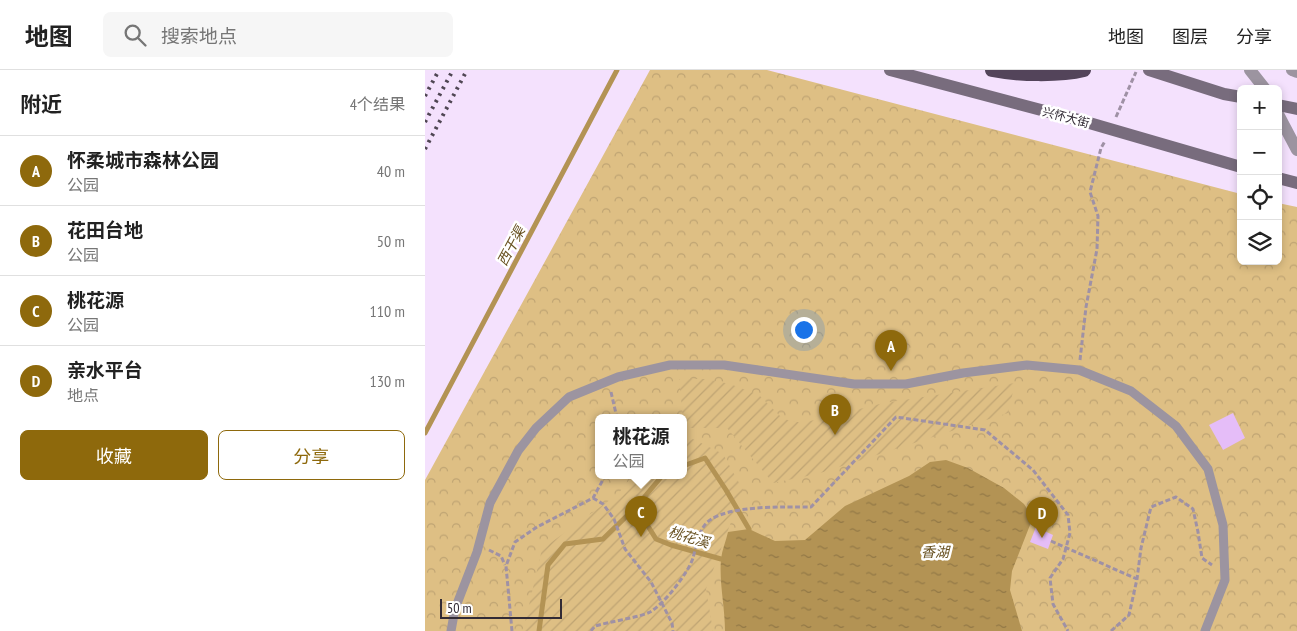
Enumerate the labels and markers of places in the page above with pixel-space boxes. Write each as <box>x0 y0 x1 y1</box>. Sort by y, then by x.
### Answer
pin: A <box>875 330 907 371</box>
pin: B <box>819 394 851 435</box>
pin: C <box>625 496 657 537</box>
pin: D <box>1026 497 1058 538</box>

